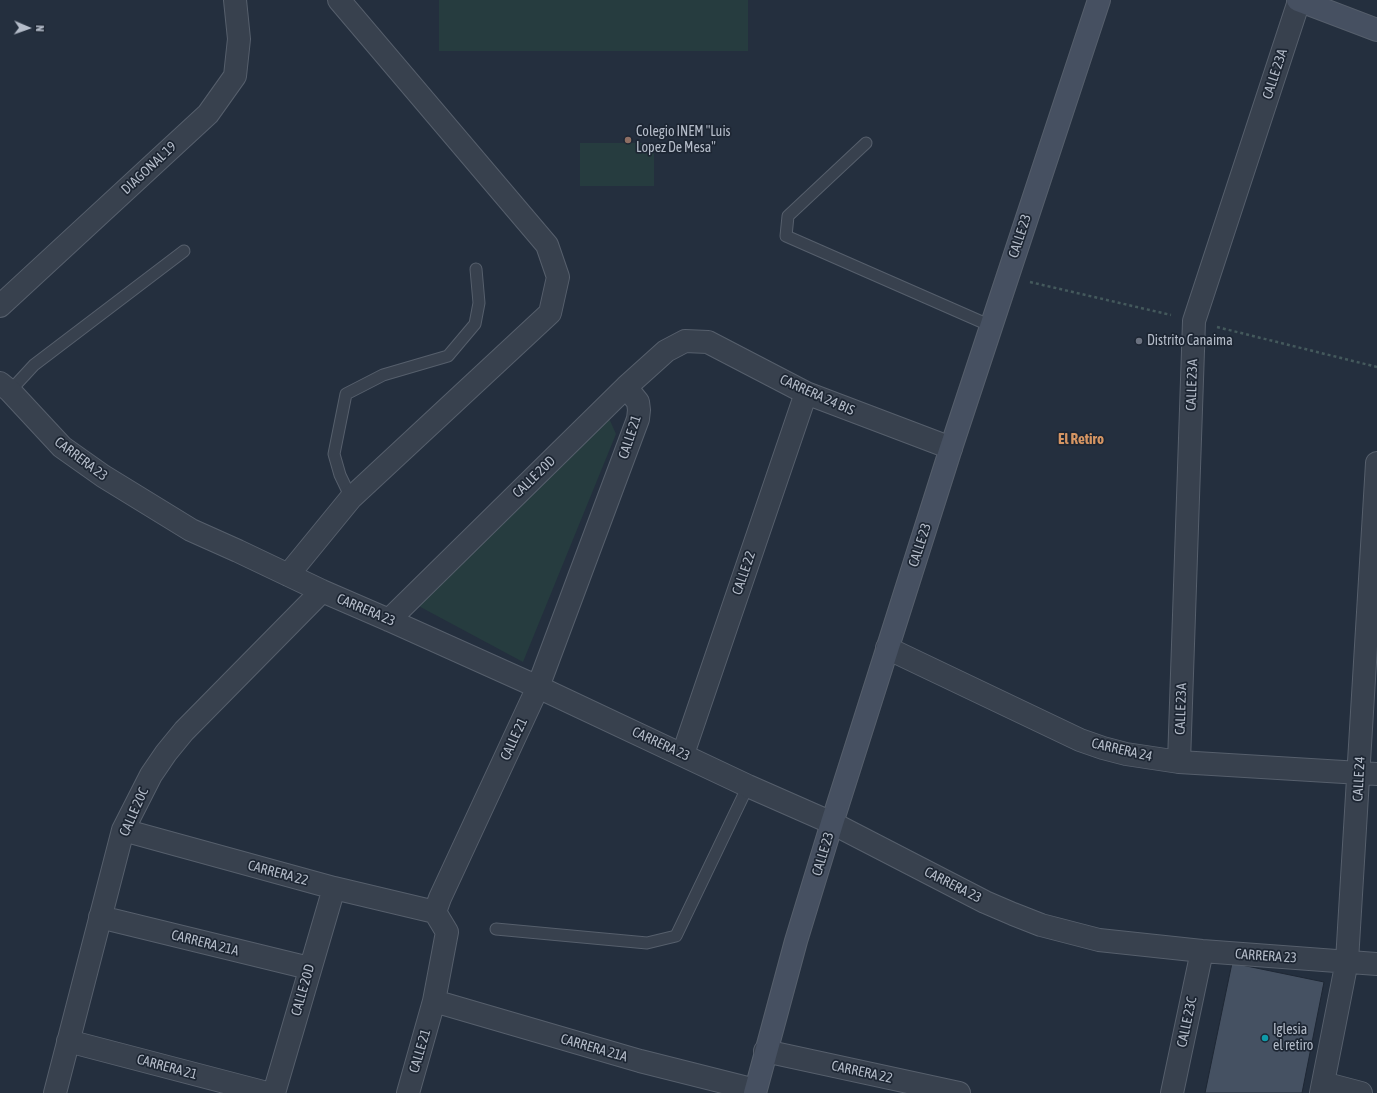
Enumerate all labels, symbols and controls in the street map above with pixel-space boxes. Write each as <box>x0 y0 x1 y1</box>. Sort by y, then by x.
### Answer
north arrow <box>8 8 48 48</box>
text: N <box>34 25 46 32</box>
street label: CALLE 23A <box>1259 47 1291 101</box>
place label: Colegio INEM "Luis Lopez De Mesa" <box>636 124 731 156</box>
marker: Colegio INEM "Luis Lopez De Mesa" <box>623 135 633 145</box>
street label: DIAGONAL 19 <box>118 138 180 198</box>
street label: CALLE 23 <box>1005 212 1035 260</box>
place label: Distrito Canaima <box>1147 333 1233 349</box>
marker: Distrito Canaima <box>1134 336 1144 346</box>
street label: CALLE 23A <box>1183 359 1201 411</box>
street label: CARRERA 24 BIS <box>777 371 857 419</box>
street label: CALLE 21 <box>615 413 645 461</box>
district label: El Retiro <box>1058 430 1104 448</box>
street label: CARRERA 23 <box>51 434 111 484</box>
street label: CALLE 20D <box>509 453 559 501</box>
street label: CALLE 23 <box>905 521 935 569</box>
street label: CALLE 22 <box>729 549 759 597</box>
street label: CARRERA 23 <box>334 590 398 630</box>
street label: CALLE 23A <box>1172 683 1190 735</box>
street label: CALLE 21 <box>497 715 531 763</box>
street label: CARRERA 23 <box>629 723 693 765</box>
street label: CARRERA 24 <box>1090 735 1154 765</box>
street label: CALLE 24 <box>1349 756 1369 802</box>
street label: CALLE 20C <box>116 785 152 839</box>
street label: CALLE 23 <box>808 830 838 878</box>
street label: CARRERA 22 <box>246 857 310 889</box>
street label: CARRERA 23 <box>922 863 984 907</box>
street label: CARRERA 21A <box>170 927 240 959</box>
street label: CARRERA 23 <box>1234 945 1298 967</box>
street label: CALLE 20D <box>288 962 318 1018</box>
street label: CALLE 23C <box>1173 995 1201 1049</box>
place label: Iglesia el retiro <box>1273 1022 1313 1054</box>
street label: CALLE 21 <box>406 1027 434 1075</box>
street label: CARRERA 21A <box>559 1030 629 1066</box>
marker: Iglesia el retiro <box>1260 1033 1270 1043</box>
street label: CARRERA 21 <box>135 1051 199 1083</box>
street label: CARRERA 22 <box>830 1057 894 1087</box>

